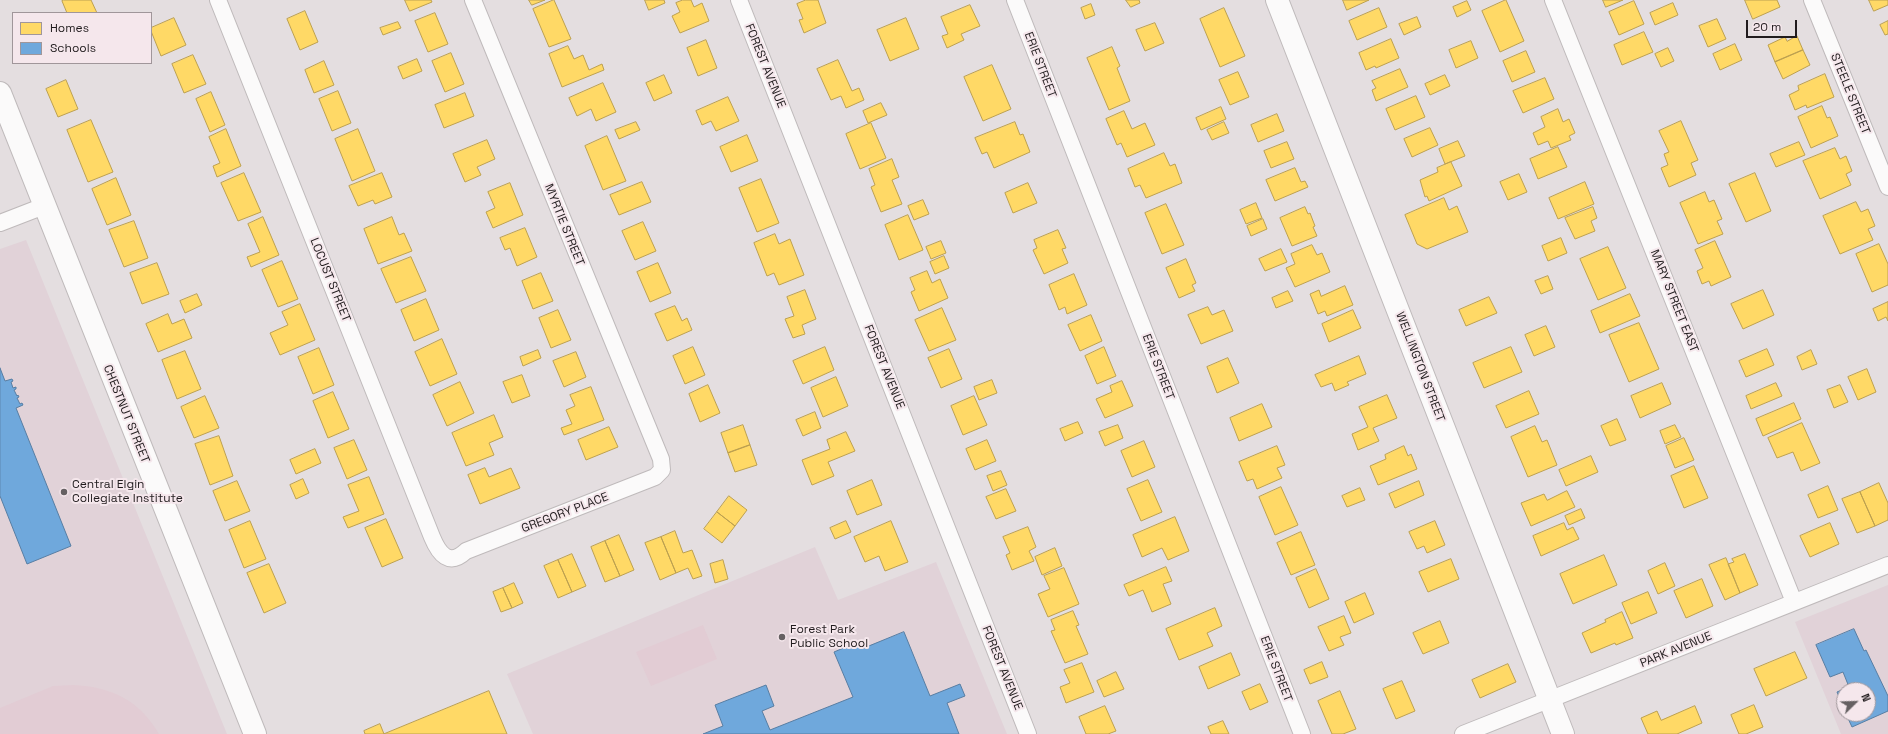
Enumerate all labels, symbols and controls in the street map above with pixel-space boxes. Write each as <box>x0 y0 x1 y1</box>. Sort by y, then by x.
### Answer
legend <box>12 12 152 64</box>
scale bar <box>1748 12 1799 38</box>
text: 20 m <box>1753 19 1781 35</box>
text: Homes <box>50 20 89 36</box>
street label: FOREST AVENUE <box>742 22 788 110</box>
street label: ERIE STREET <box>1021 30 1059 100</box>
text: Schools <box>50 40 96 56</box>
street label: STEELE STREET <box>1827 51 1873 137</box>
street label: MYRTIE STREET <box>541 182 587 268</box>
street label: LOCUST STREET <box>307 236 353 324</box>
street label: MARY STREET EAST <box>1647 248 1701 354</box>
street label: WELLINGTON STREET <box>1392 310 1448 424</box>
street label: FOREST AVENUE <box>861 323 907 411</box>
street label: ERIE STREET <box>1139 332 1177 402</box>
street label: CHESTNUT STREET <box>100 363 152 465</box>
place label: Central Elgin Collegiate Institute <box>72 478 183 506</box>
marker: Central Elgin Collegiate Institute <box>59 487 69 497</box>
street label: GREGORY PLACE <box>520 490 610 536</box>
place label: Forest Park Public School <box>790 623 868 651</box>
street label: FOREST AVENUE <box>979 624 1025 712</box>
street label: PARK AVENUE <box>1638 629 1714 671</box>
marker: Forest Park Public School <box>777 632 787 642</box>
street label: ERIE STREET <box>1257 634 1295 704</box>
north arrow <box>1836 682 1876 722</box>
text: N <box>1858 692 1874 704</box>

